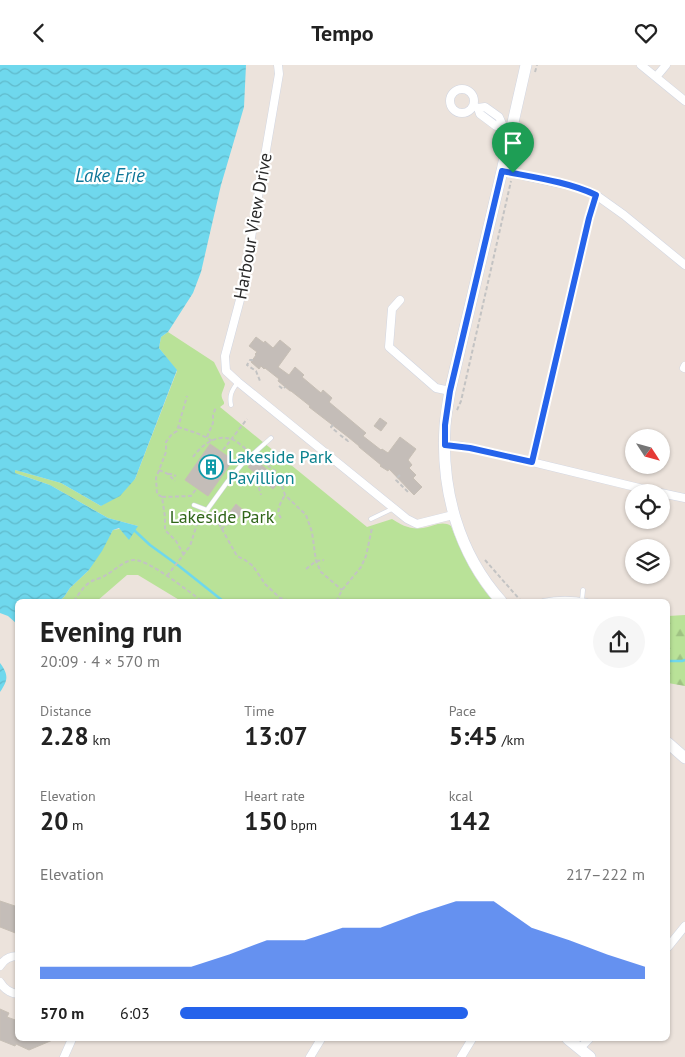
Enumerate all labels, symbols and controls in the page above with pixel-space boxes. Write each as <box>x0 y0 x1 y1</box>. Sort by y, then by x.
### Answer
icon: back <box>25 19 53 47</box>
text: Tempo <box>311 19 374 47</box>
icon: heart <box>632 19 660 47</box>
pin <box>492 122 534 173</box>
icon: arrive <box>499 129 527 157</box>
street label: Harbour View Drive <box>228 151 277 301</box>
water label: Lake Erie <box>75 163 145 187</box>
north arrow <box>625 429 670 474</box>
map controls <box>625 429 670 584</box>
place label: Lakeside Park Pavillion <box>228 445 333 489</box>
building icon: Lakeside Park Pavillion <box>198 454 224 480</box>
button: locate <box>625 484 670 529</box>
park label: Lakeside Park <box>170 505 275 528</box>
button: layers <box>625 539 670 584</box>
text: Evening run <box>40 613 182 650</box>
button: share <box>593 616 645 668</box>
text: 20:09 · 4 × 570 m <box>40 651 160 671</box>
text: Distance <box>40 702 91 720</box>
text: Time <box>244 702 274 720</box>
text: Pace <box>449 702 476 720</box>
text: 2.28 <box>40 720 89 752</box>
text: 13:07 <box>244 720 308 752</box>
text: 5:45 <box>449 720 498 752</box>
text: km <box>89 731 111 749</box>
text: /km <box>498 731 525 749</box>
text: Elevation <box>40 787 96 805</box>
text: Heart rate <box>244 787 305 805</box>
text: kcal <box>449 787 473 805</box>
text: 20 <box>40 805 68 837</box>
text: 150 <box>244 805 287 837</box>
text: 142 <box>449 805 491 837</box>
text: m <box>68 816 83 834</box>
text: bpm <box>287 816 317 834</box>
text: Elevation <box>40 864 104 884</box>
text: 217–222 m <box>566 864 645 884</box>
text: 570 m <box>40 1003 84 1023</box>
text: 6:03 <box>120 1003 150 1023</box>

